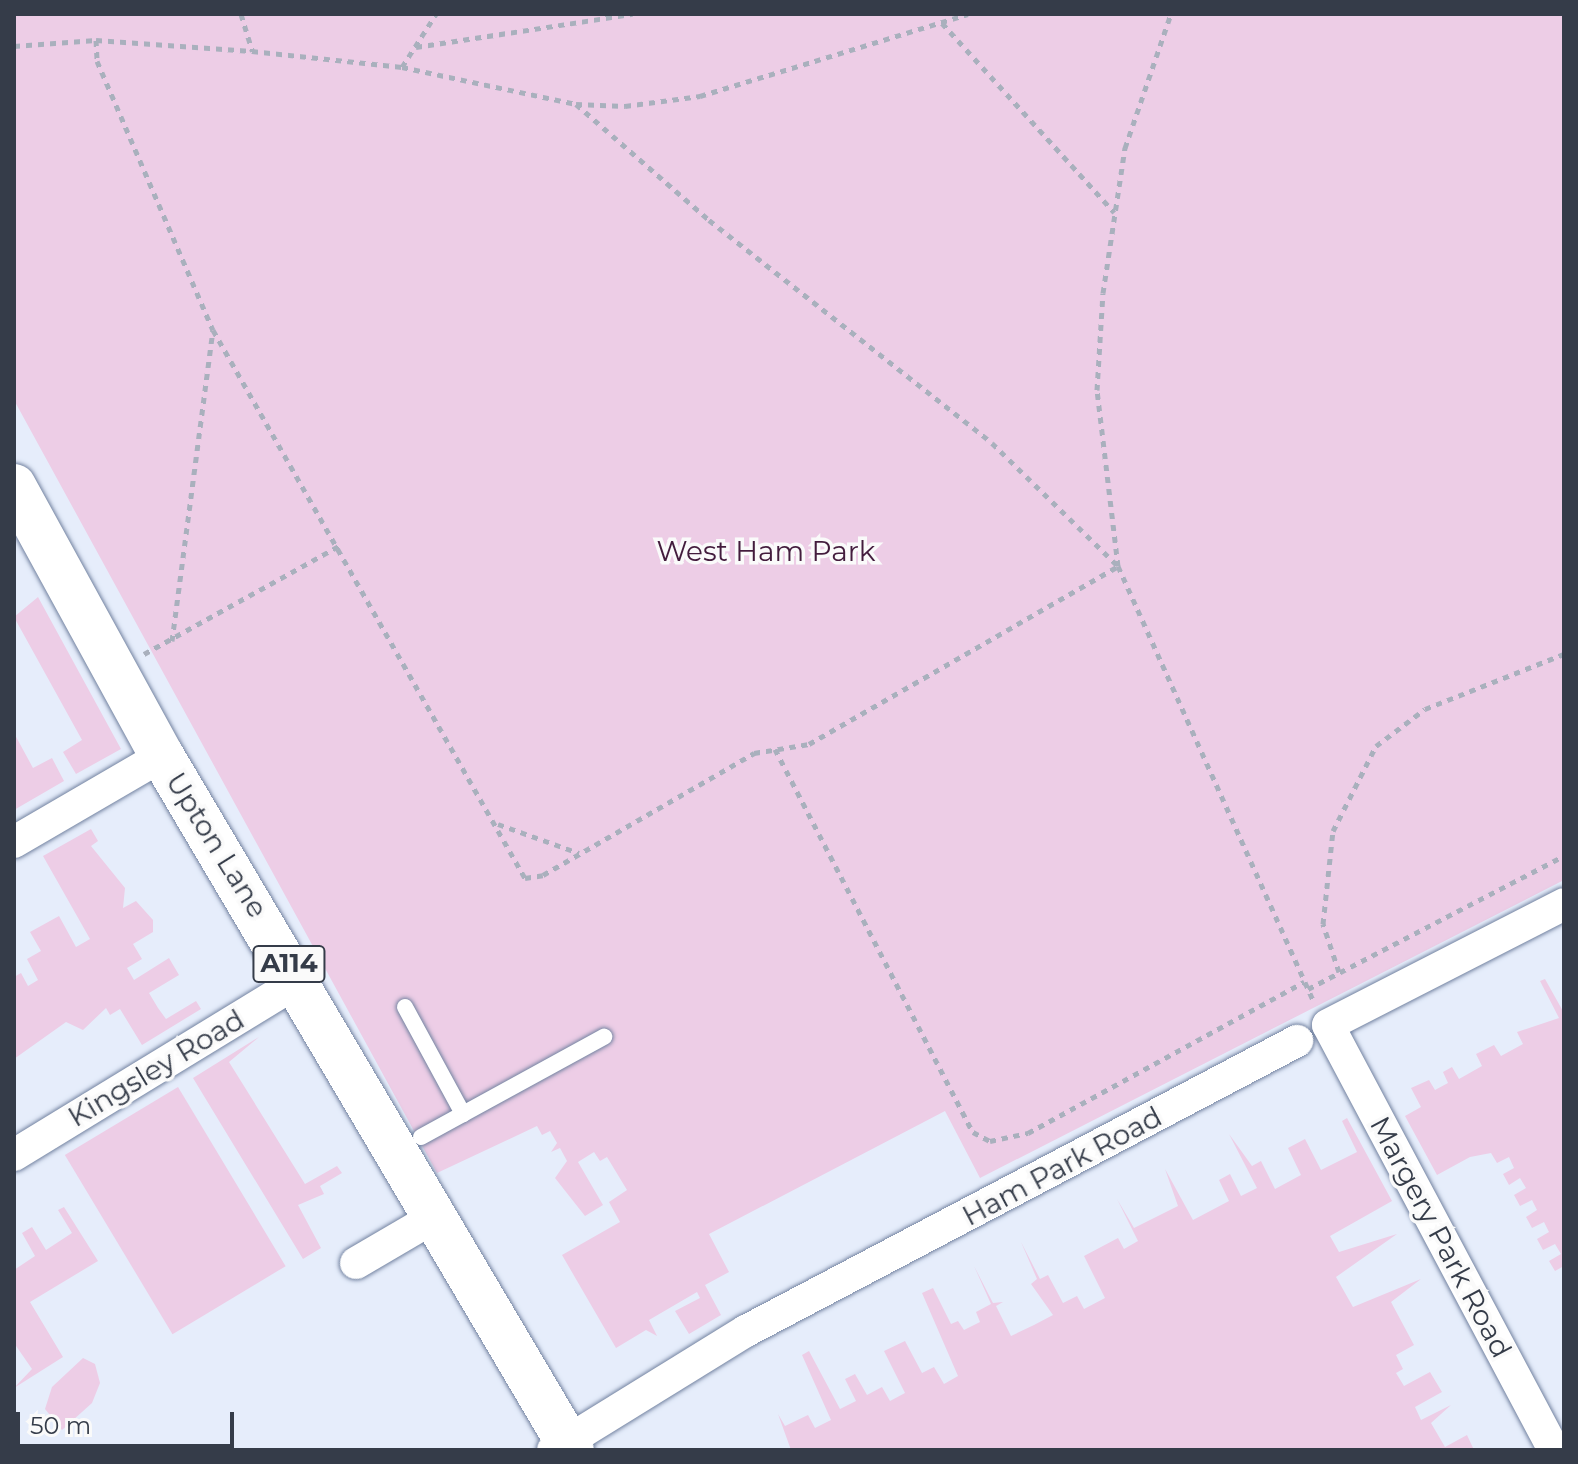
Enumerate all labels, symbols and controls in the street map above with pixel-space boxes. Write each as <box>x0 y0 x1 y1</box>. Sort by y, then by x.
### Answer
park label: West Ham Park <box>656 534 876 568</box>
street label: Upton Lane <box>159 766 275 924</box>
road number: A114 <box>251 942 327 986</box>
street label: Kingsley Road <box>62 1002 250 1134</box>
street label: Ham Park Road <box>957 1099 1167 1233</box>
street label: Margery Park Road <box>1363 1111 1519 1363</box>
scale bar <box>20 1396 238 1446</box>
text: 50 m <box>30 1411 91 1440</box>

